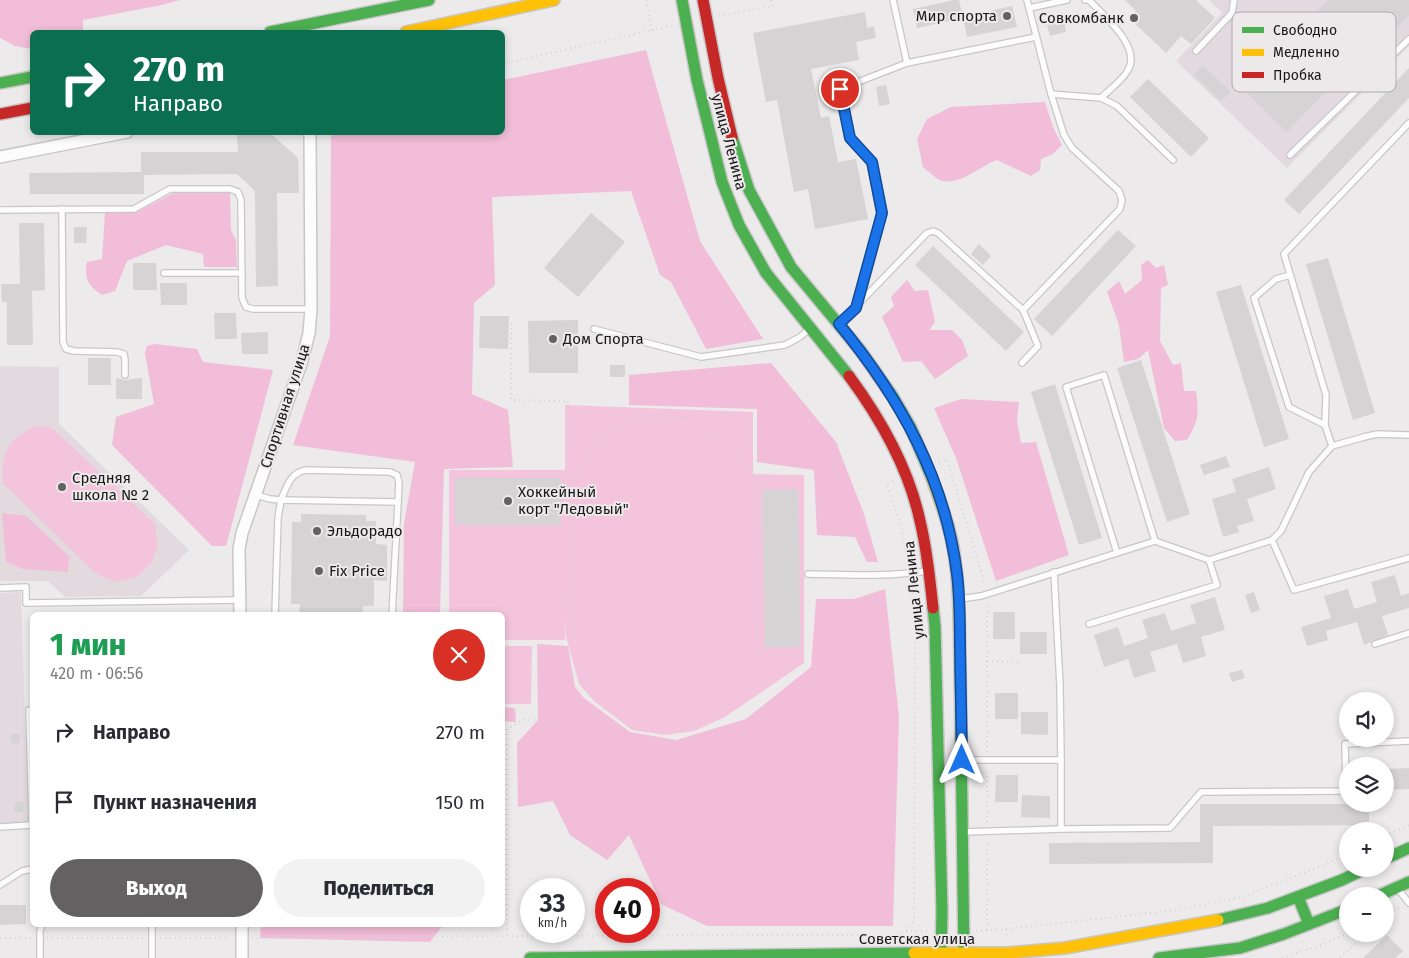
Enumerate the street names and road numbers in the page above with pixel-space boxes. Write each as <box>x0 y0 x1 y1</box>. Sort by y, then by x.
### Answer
street label: улица Ленина <box>708 92 750 192</box>
street label: Спортивная улица <box>256 342 314 470</box>
street label: улица Ленина <box>900 540 928 640</box>
street label: Советская улица <box>859 930 975 948</box>

